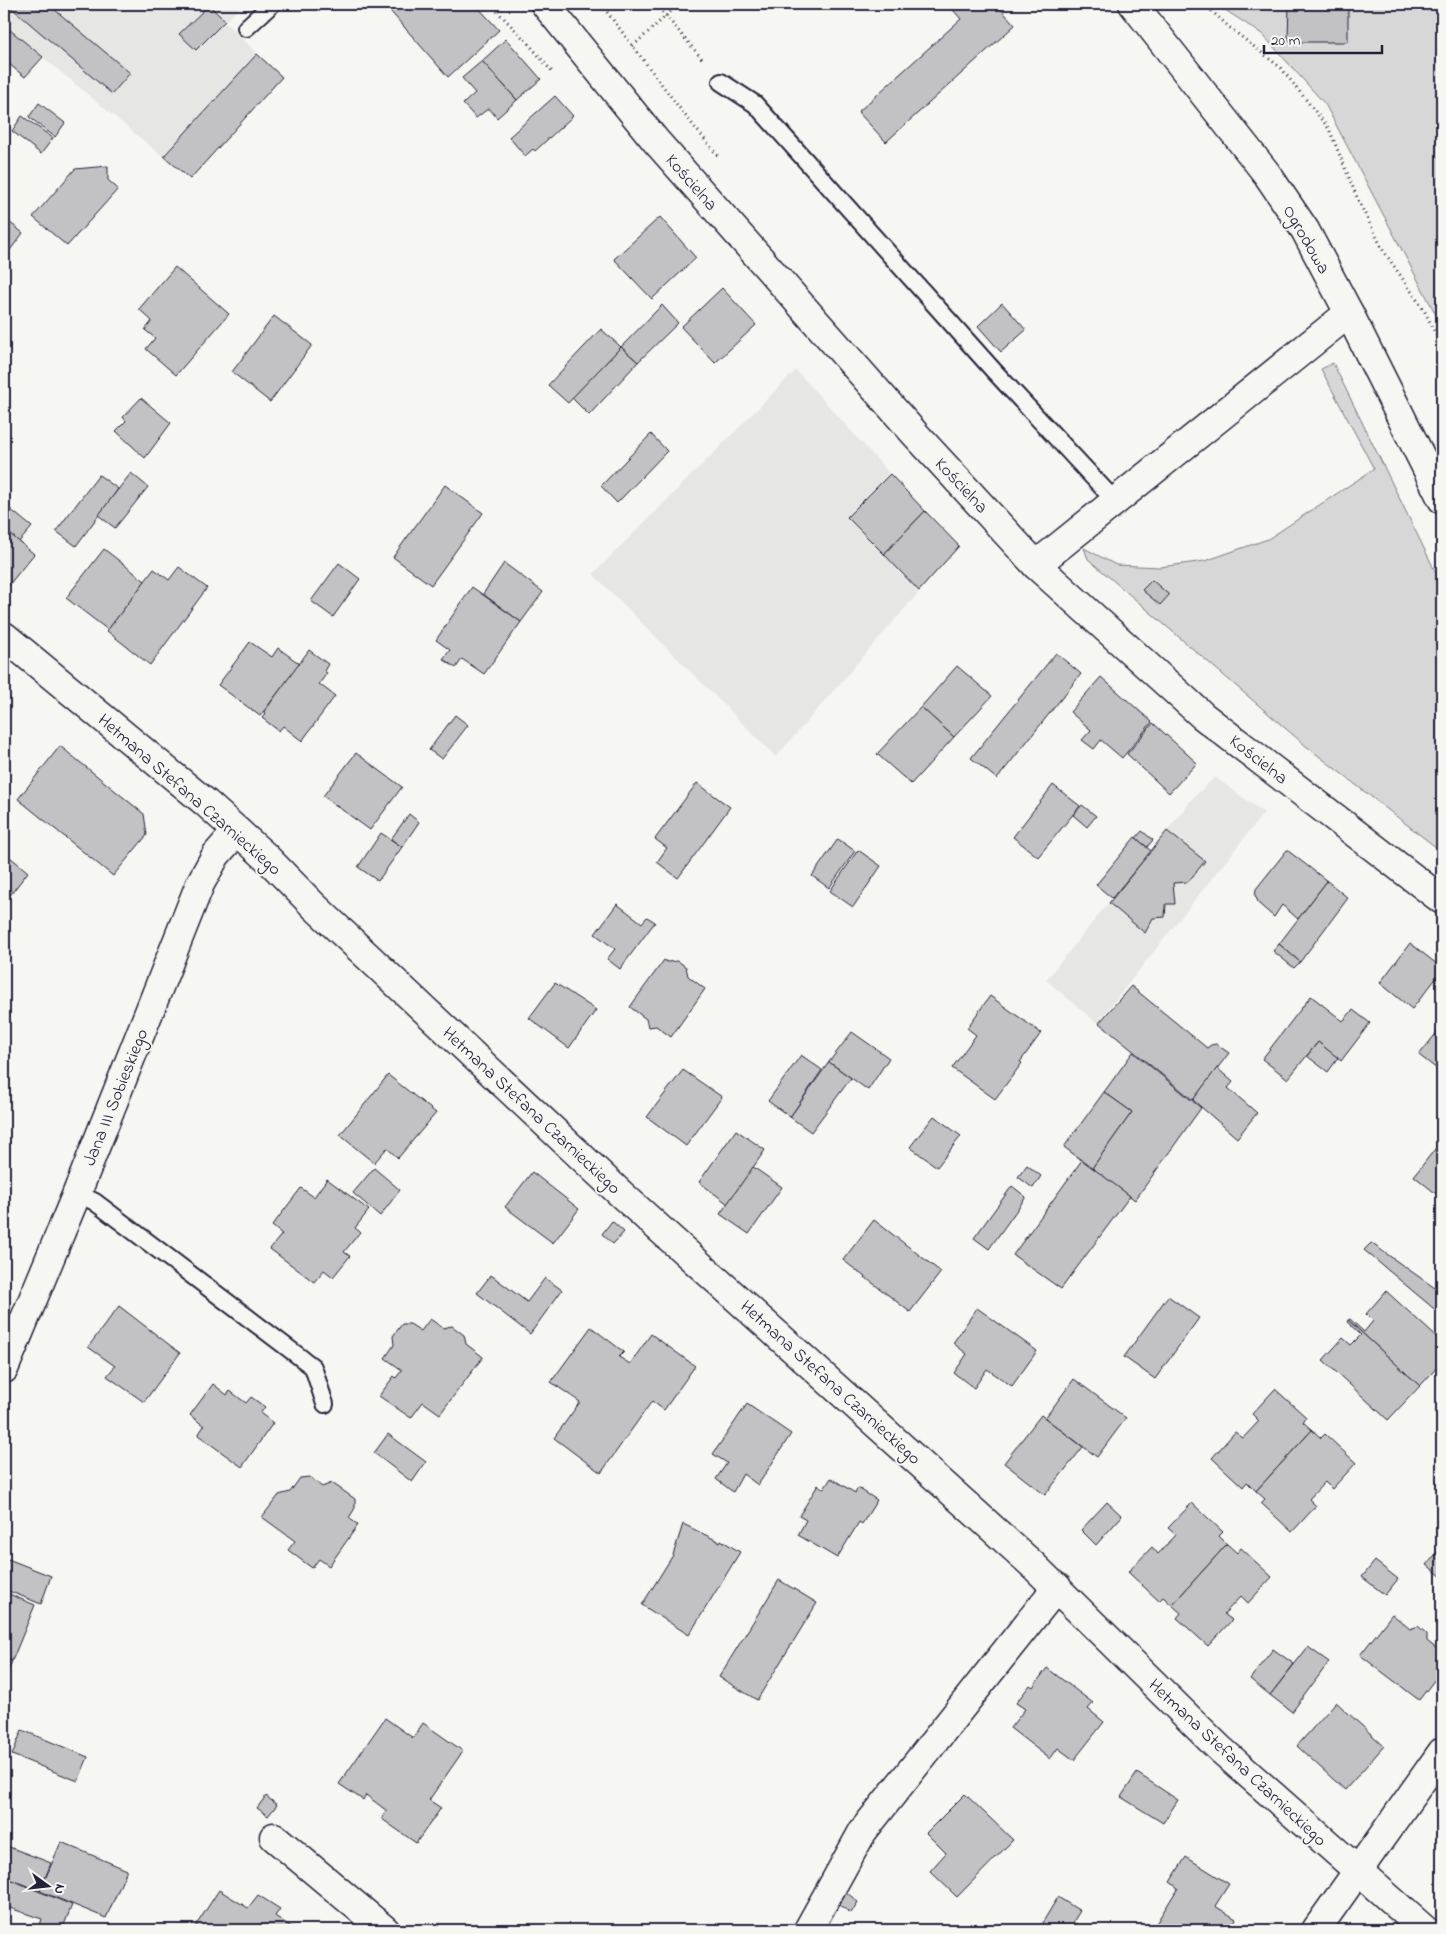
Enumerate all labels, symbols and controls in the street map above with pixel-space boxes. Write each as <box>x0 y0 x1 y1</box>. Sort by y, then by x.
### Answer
scale bar <box>1264 22 1381 54</box>
text: 20 m <box>1271 30 1301 52</box>
street label: Kościelna <box>658 149 723 218</box>
street label: Ogrodowa <box>1274 201 1335 280</box>
street label: Kościelna <box>928 453 993 520</box>
street label: Hetmana Stefana Czarnieckiego <box>91 708 286 883</box>
street label: Kościelna <box>1223 729 1293 792</box>
street label: Hetmana Stefana Czarnieckiego <box>435 1022 626 1202</box>
street label: Jana III Sobieskiego <box>77 1025 157 1171</box>
street label: Hetmana Stefana Czarnieckiego <box>733 1295 926 1473</box>
street label: Hetmana Stefana Czarnieckiego <box>1141 1674 1332 1854</box>
north arrow <box>22 1862 72 1912</box>
text: N <box>48 1882 70 1896</box>

